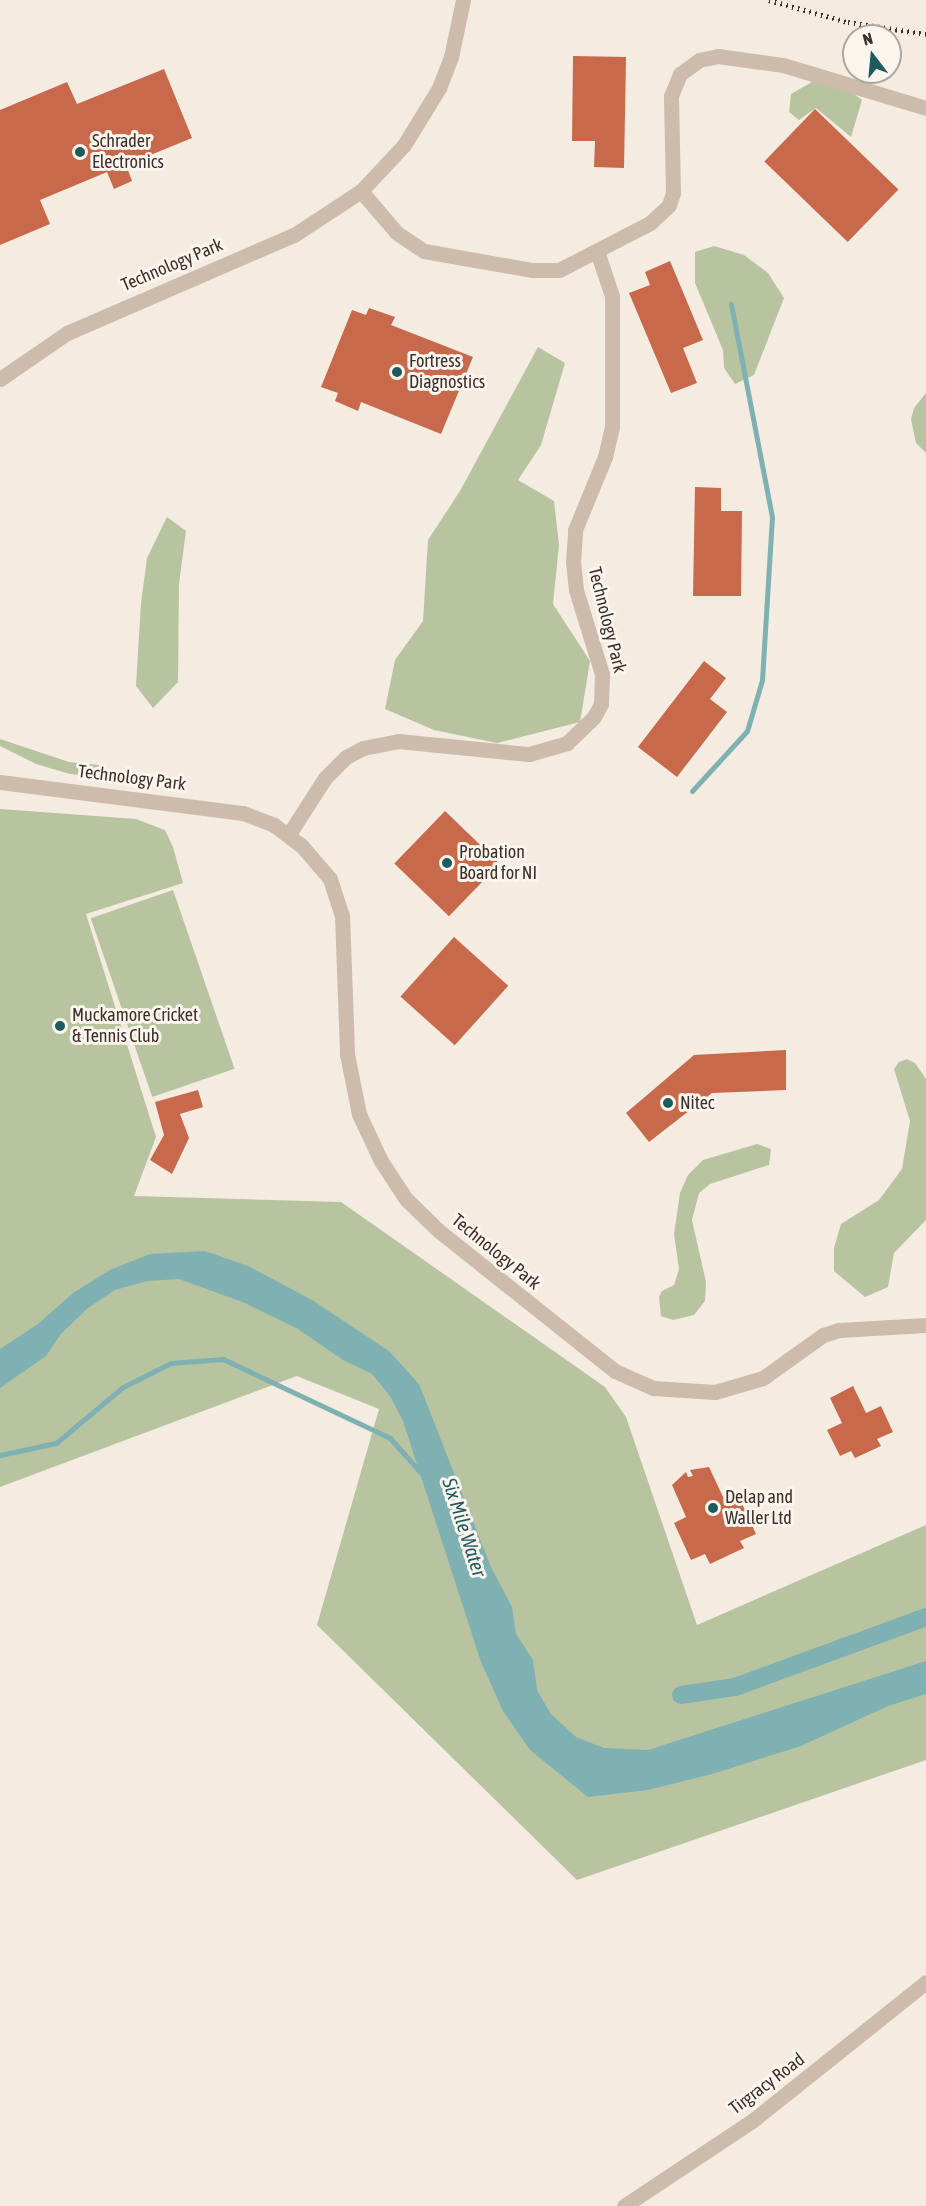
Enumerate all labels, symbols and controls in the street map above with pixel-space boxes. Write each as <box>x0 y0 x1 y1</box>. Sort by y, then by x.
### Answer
north arrow <box>842 24 902 84</box>
text: N <box>861 29 875 49</box>
place label: Schrader Electronics <box>92 131 164 174</box>
marker: Schrader Electronics <box>73 145 87 159</box>
street label: Technology Park <box>118 234 226 296</box>
place label: Fortress Diagnostics <box>409 351 485 394</box>
marker: Fortress Diagnostics <box>390 365 404 379</box>
street label: Technology Park <box>583 565 631 675</box>
street label: Technology Park <box>77 761 187 795</box>
place label: Probation Board for NI <box>459 842 537 884</box>
marker: Probation Board for NI <box>440 856 454 870</box>
place label: Muckamore Cricket & Tennis Club <box>72 1005 198 1048</box>
marker: Muckamore Cricket & Tennis Club <box>53 1019 67 1033</box>
place label: Nitec <box>680 1092 715 1114</box>
marker: Nitec <box>661 1096 675 1110</box>
street label: Technology Park <box>447 1210 545 1294</box>
water label: Six Mile Water <box>438 1475 492 1579</box>
place label: Delap and Waller Ltd <box>725 1487 793 1530</box>
marker: Delap and Waller Ltd <box>706 1501 720 1515</box>
street label: Tirgracy Road <box>725 2049 809 2119</box>

